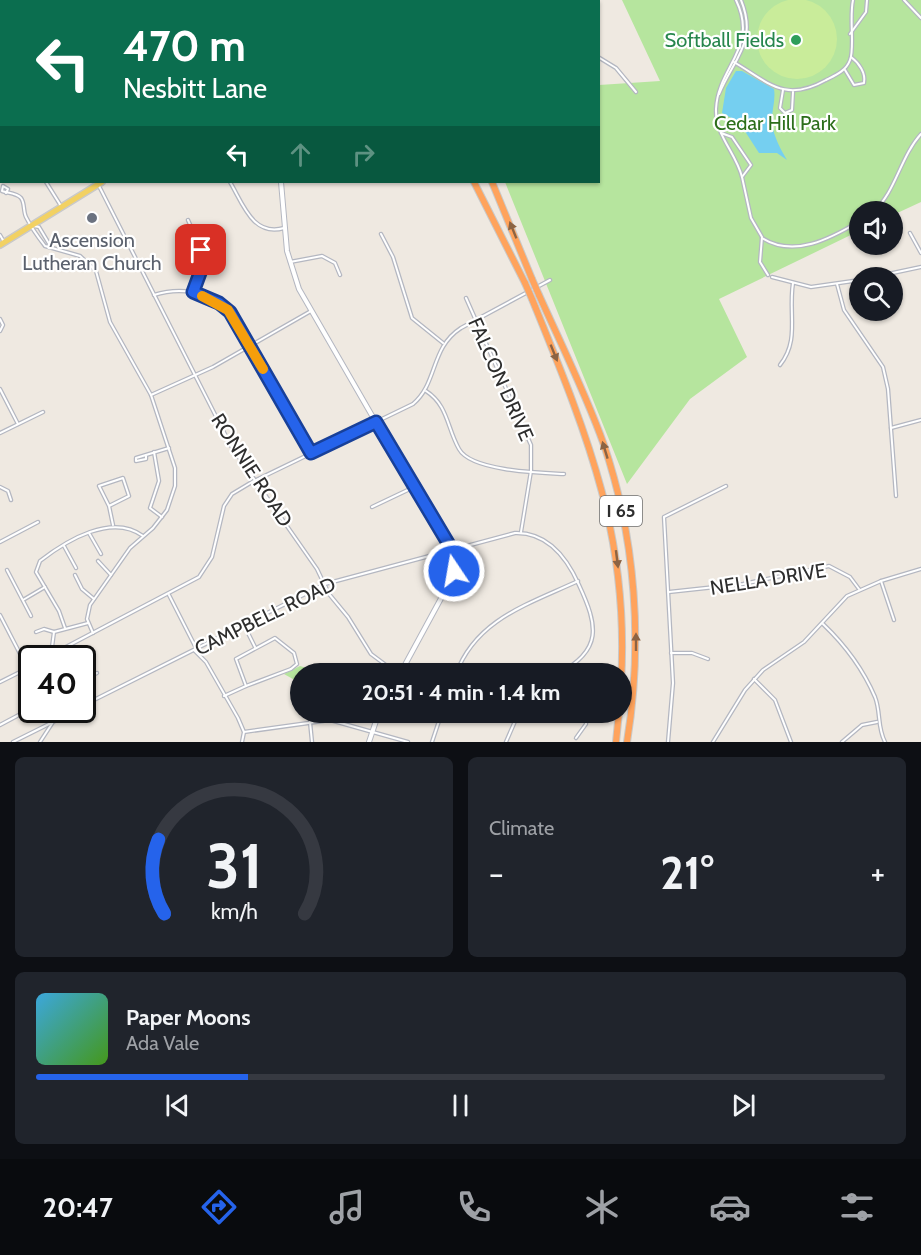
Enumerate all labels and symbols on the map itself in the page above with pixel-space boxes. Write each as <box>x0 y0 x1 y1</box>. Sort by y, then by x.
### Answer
place label: Softball Fields <box>665 28 784 52</box>
marker: Softball Fields <box>789 33 803 47</box>
park label: Cedar Hill Park <box>714 111 836 135</box>
marker: Ascension Lutheran Church <box>85 211 99 225</box>
one-way arrow <box>508 221 517 239</box>
pin <box>175 224 226 275</box>
place label: Ascension Lutheran Church <box>22 228 162 275</box>
street label: FALCON DRIVE <box>463 314 539 444</box>
one-way arrow <box>549 344 559 362</box>
street label: RONNIE ROAD <box>206 409 298 531</box>
one-way arrow <box>600 441 609 459</box>
road number: I 65 <box>600 496 642 526</box>
position arrow <box>422 539 486 603</box>
one-way arrow <box>612 549 621 568</box>
street label: NELLA DRIVE <box>708 558 828 600</box>
street label: CAMPBELL ROAD <box>191 571 339 661</box>
one-way arrow <box>631 633 641 652</box>
speed limit sign: 40 <box>18 645 96 723</box>

